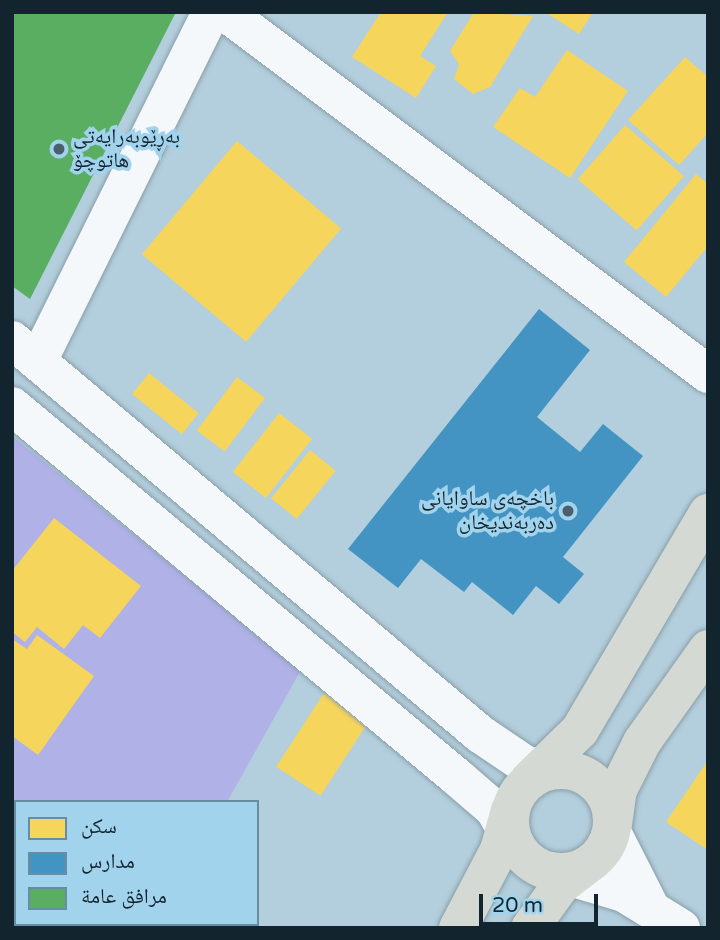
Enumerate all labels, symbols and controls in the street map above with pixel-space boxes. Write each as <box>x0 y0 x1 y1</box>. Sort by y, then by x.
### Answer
place label: بەڕێوبەرایەتی هاتوچۆ <box>73 124 180 174</box>
marker: بەڕێوبەرایەتی هاتوچۆ <box>51 141 67 157</box>
place label: باخچەی ساوایانی دەربەندیخان <box>421 486 554 536</box>
marker: باخچەی ساوایانی دەربەندیخان <box>560 503 576 519</box>
legend <box>14 800 259 926</box>
text: سكن <box>81 814 117 839</box>
text: مدارس <box>81 849 135 874</box>
scale bar <box>482 880 601 924</box>
text: مرافق عامة <box>81 884 167 909</box>
text: 20 m <box>492 893 543 918</box>

